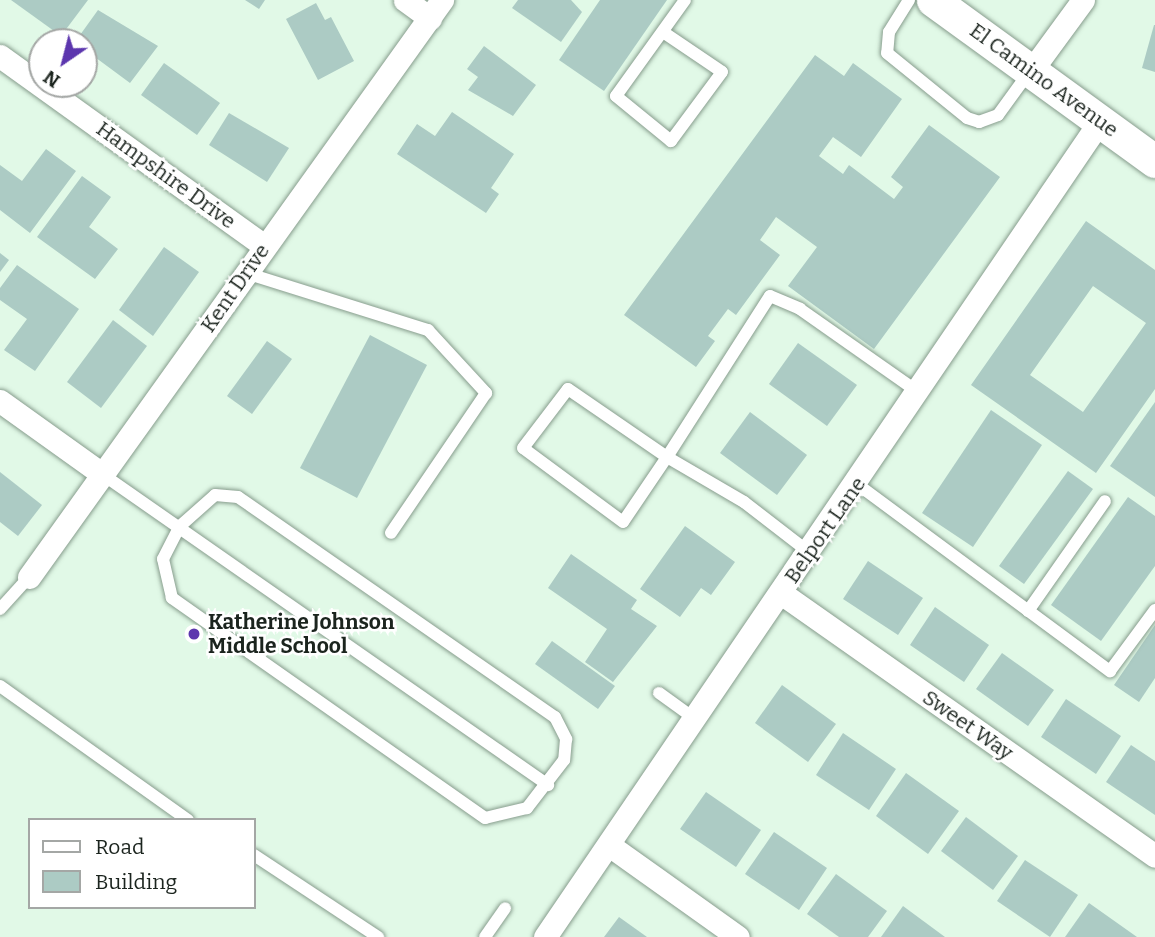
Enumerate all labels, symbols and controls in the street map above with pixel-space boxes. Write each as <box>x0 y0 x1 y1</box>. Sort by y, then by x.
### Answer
street label: El Camino Avenue <box>965 18 1123 142</box>
north arrow <box>28 28 98 98</box>
text: N <box>39 65 64 93</box>
street label: Hampshire Drive <box>91 116 241 234</box>
street label: Kent Drive <box>195 239 275 337</box>
street label: Belport Lane <box>779 472 871 588</box>
place label: Katherine Johnson Middle School <box>208 609 394 659</box>
marker: Katherine Johnson Middle School <box>186 626 202 642</box>
street label: Sweet Way <box>918 685 1018 765</box>
legend <box>28 818 256 909</box>
text: Road <box>95 834 144 860</box>
text: Building <box>95 869 177 895</box>

